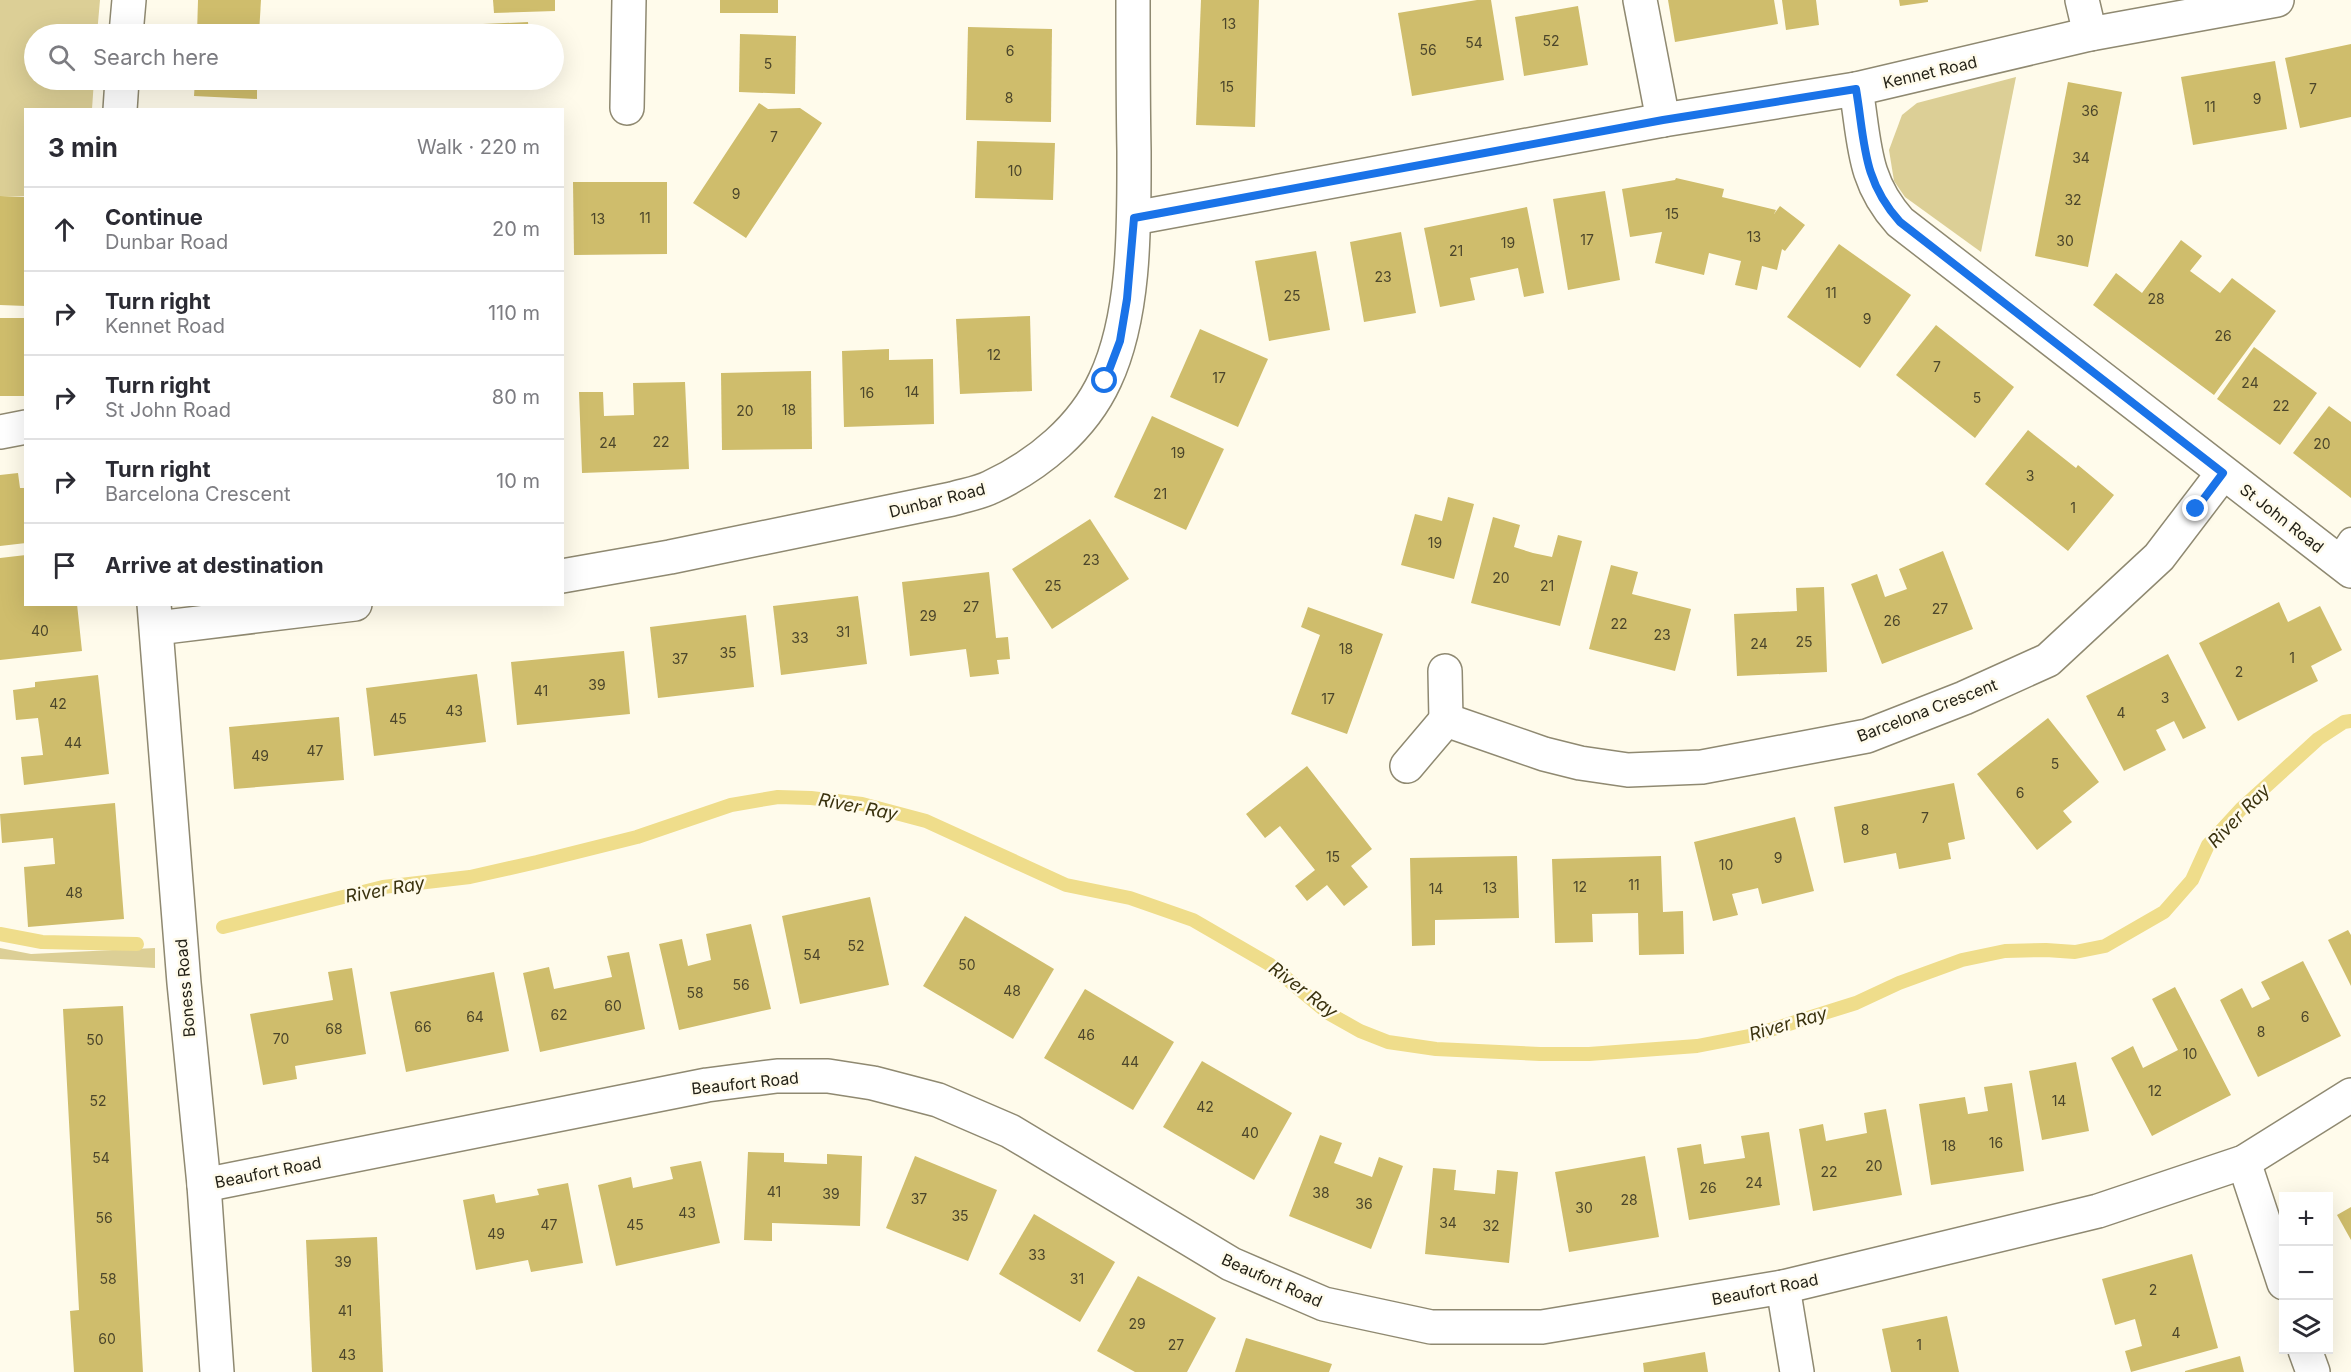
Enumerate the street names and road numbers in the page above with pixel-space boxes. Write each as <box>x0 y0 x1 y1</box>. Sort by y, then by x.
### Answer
street label: Kennet Road <box>1881 51 1979 93</box>
street label: Dunbar Road <box>887 478 987 522</box>
street label: St John Road <box>2236 479 2328 557</box>
street label: Barcelona Crescent <box>1854 674 2000 746</box>
street label: Boness Road <box>171 938 199 1038</box>
street label: Beaufort Road <box>690 1067 800 1099</box>
street label: Beaufort Road <box>213 1152 323 1192</box>
street label: Beaufort Road <box>1219 1249 1325 1311</box>
street label: Beaufort Road <box>1710 1269 1820 1309</box>

